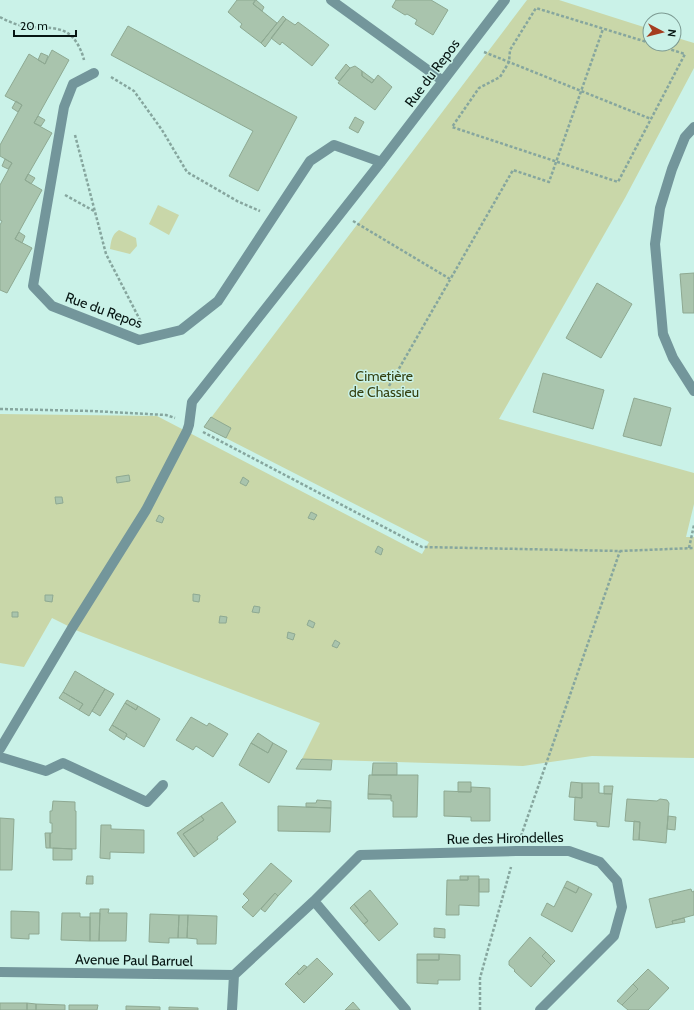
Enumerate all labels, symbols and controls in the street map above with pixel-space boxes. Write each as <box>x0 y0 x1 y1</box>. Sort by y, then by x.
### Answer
scale bar <box>14 12 76 38</box>
north arrow <box>642 12 682 52</box>
text: 20 m <box>20 18 48 33</box>
text: N <box>665 29 679 38</box>
street label: Rue du Repos <box>400 35 464 111</box>
street label: Rue du Repos <box>63 288 145 332</box>
park label: Cimetière de Chassieu <box>349 367 419 401</box>
street label: Rue des Hirondelles <box>446 828 564 848</box>
street label: Avenue Paul Barruel <box>75 950 194 970</box>

